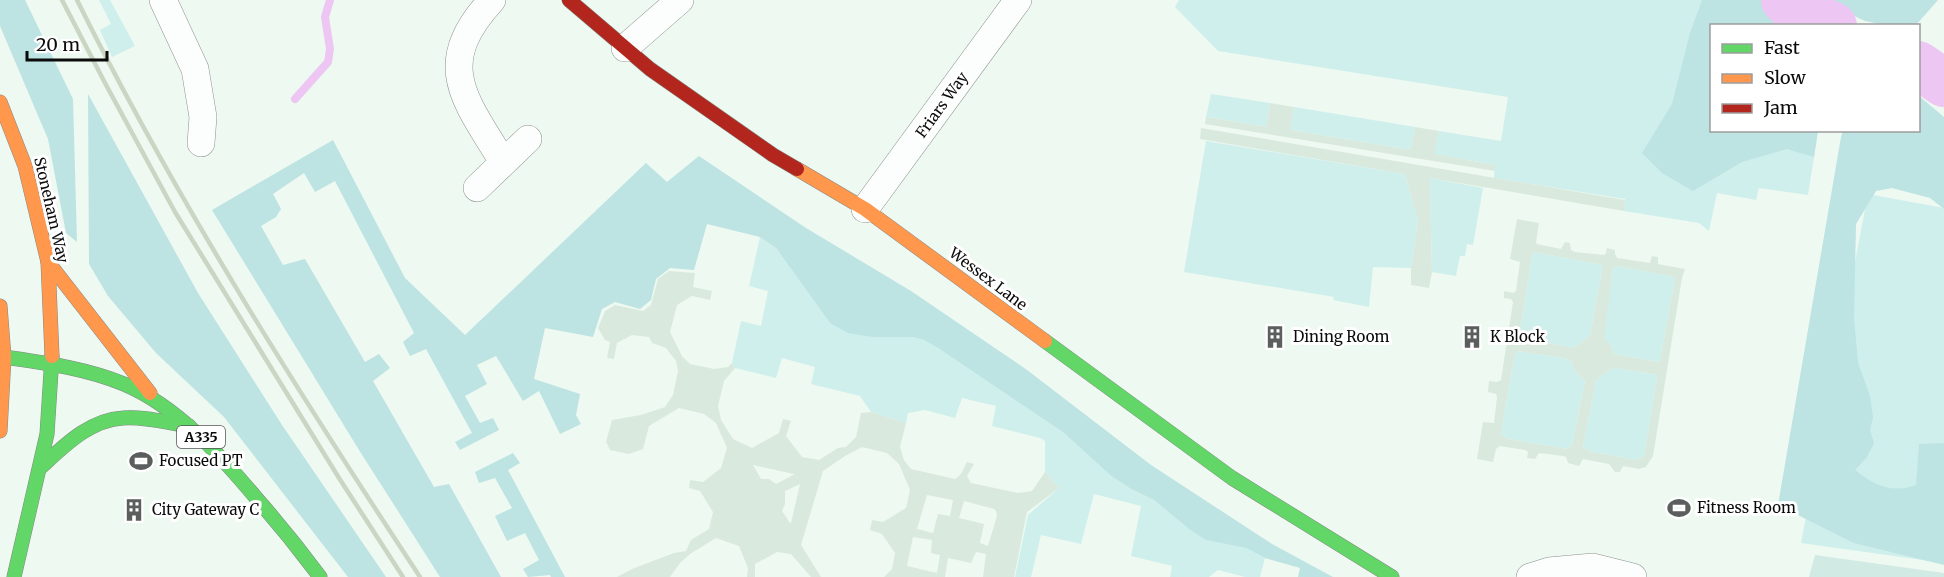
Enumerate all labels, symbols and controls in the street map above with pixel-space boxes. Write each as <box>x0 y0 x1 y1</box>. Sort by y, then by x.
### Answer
scale bar <box>27 24 106 62</box>
legend <box>1710 24 1920 132</box>
text: 20 m <box>36 33 80 56</box>
text: Fast <box>1764 36 1800 59</box>
text: Slow <box>1764 66 1807 89</box>
street label: Friars Way <box>911 68 972 141</box>
text: Jam <box>1763 96 1798 119</box>
street label: Stoneham Way <box>30 155 73 265</box>
street label: Wessex Lane <box>945 242 1031 314</box>
building icon: Dining Room <box>1262 324 1288 350</box>
building icon: K Block <box>1459 324 1485 350</box>
place label: Dining Room <box>1293 327 1389 346</box>
place label: K Block <box>1490 327 1545 346</box>
road number: A335 <box>177 426 225 448</box>
sports icon: Focused PT <box>128 448 154 474</box>
place label: Focused PT <box>159 451 243 470</box>
sports icon: Fitness Room <box>1666 495 1692 521</box>
building icon: City Gateway C <box>121 497 147 523</box>
place label: Fitness Room <box>1697 498 1796 517</box>
place label: City Gateway C <box>152 500 259 519</box>

